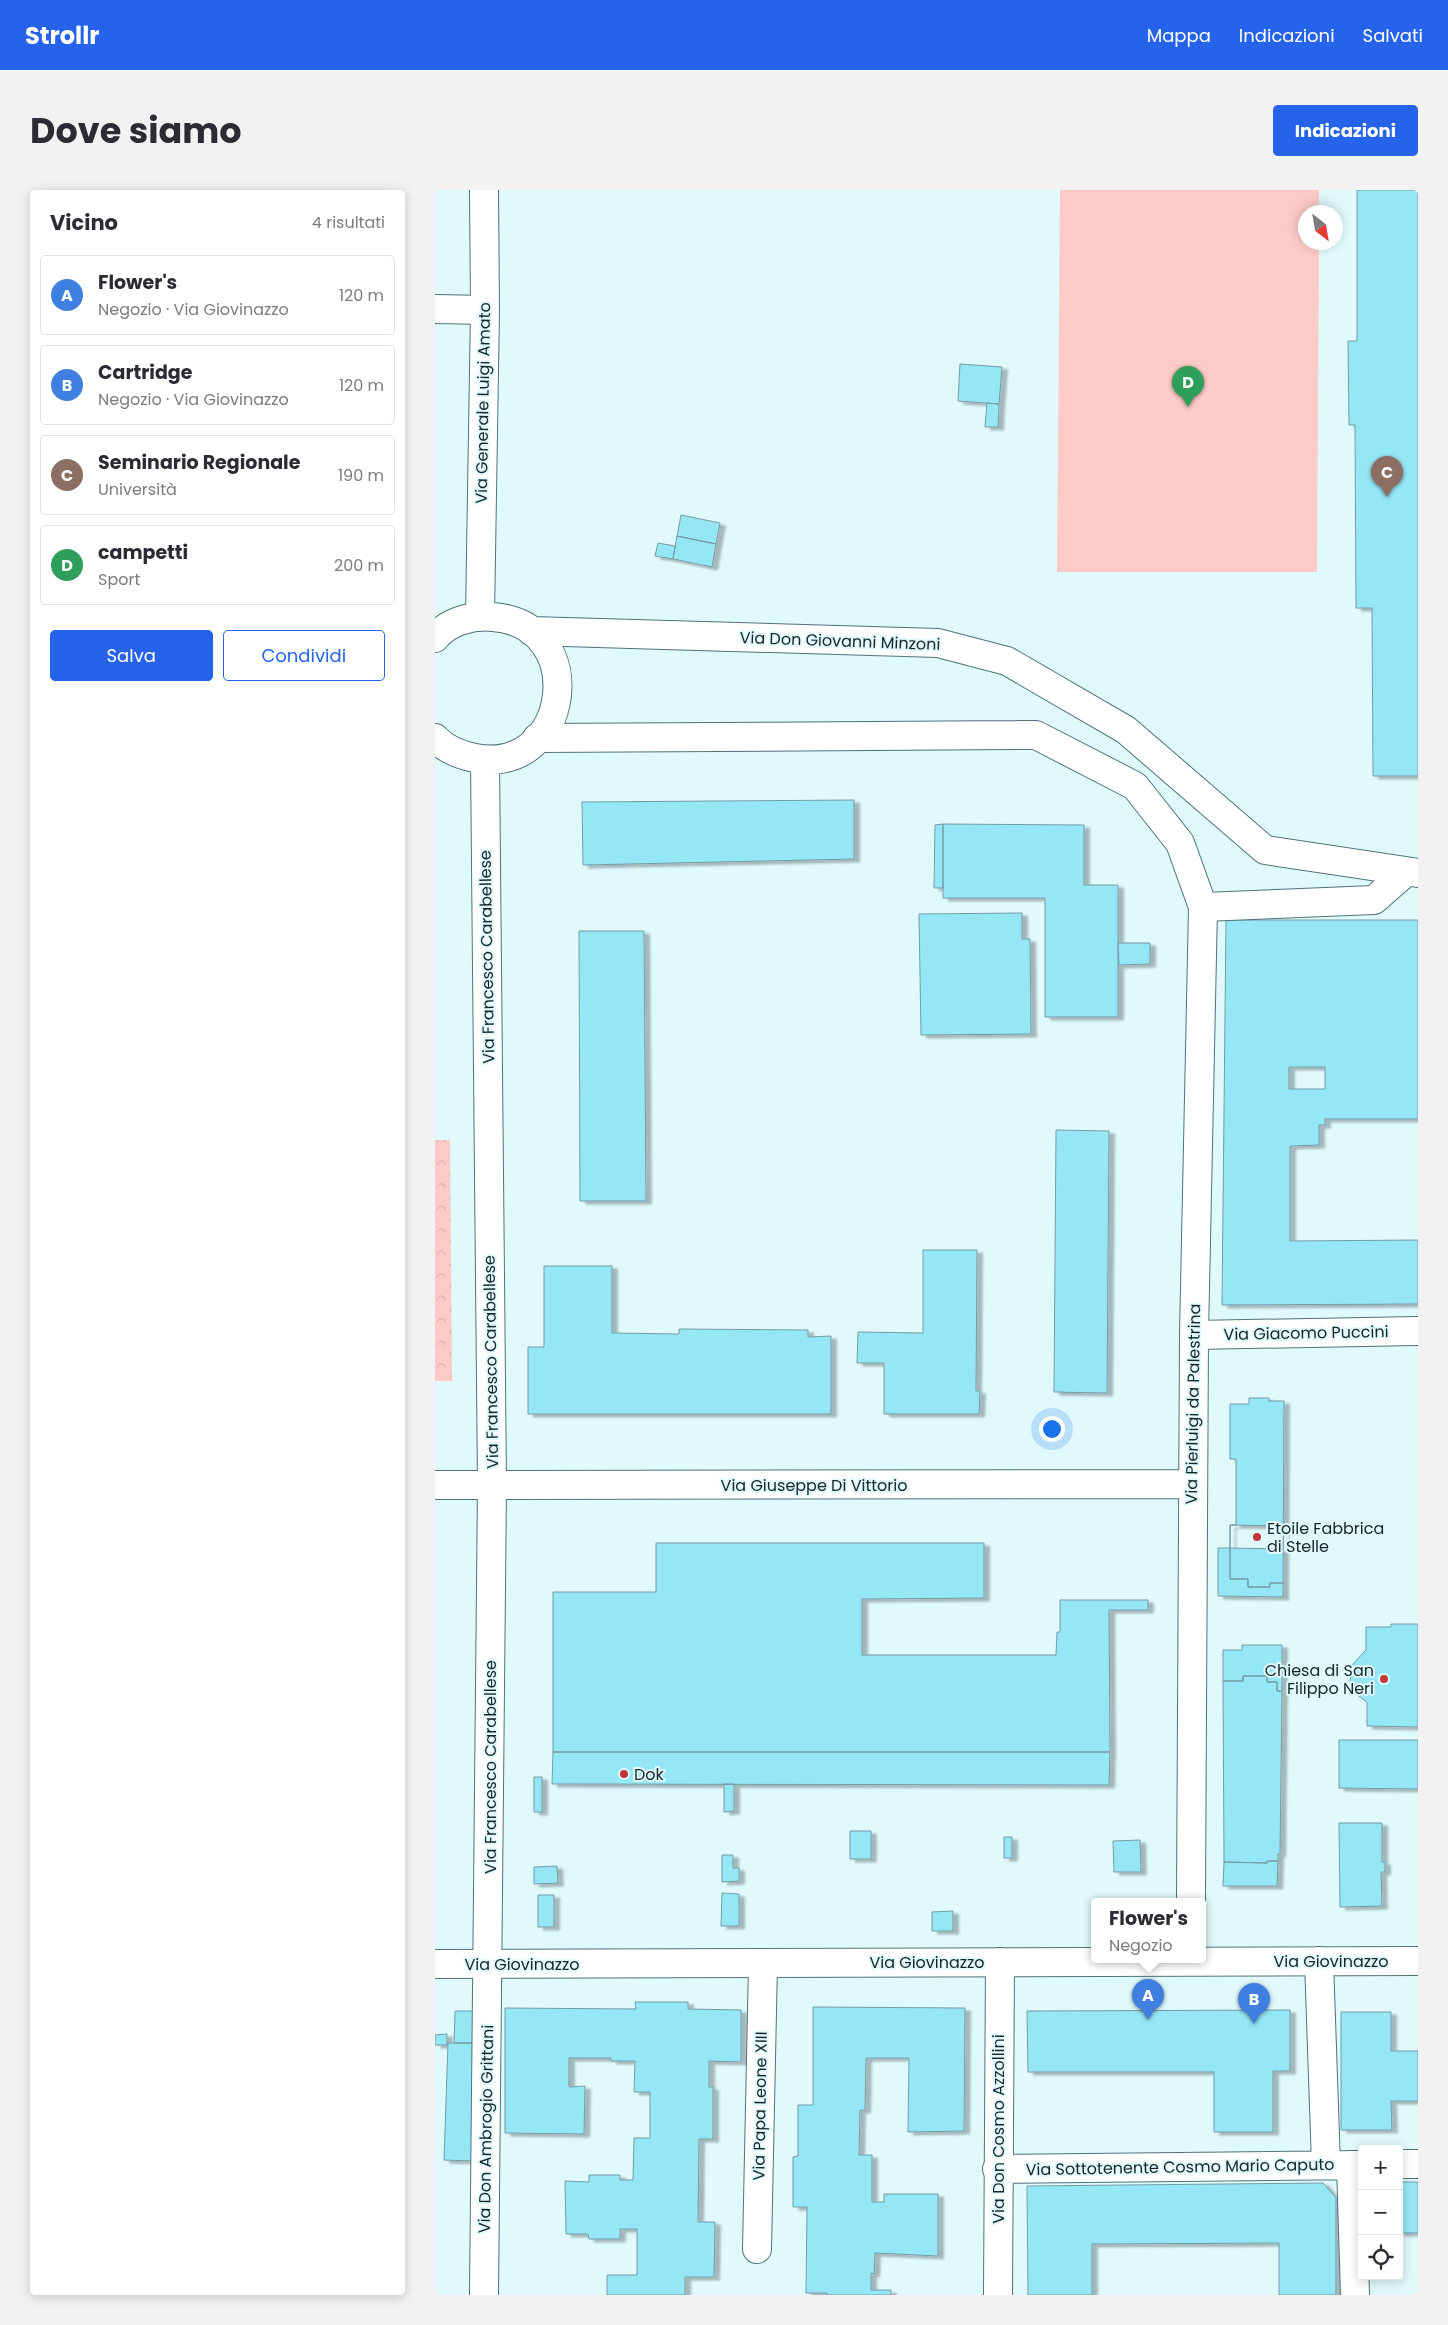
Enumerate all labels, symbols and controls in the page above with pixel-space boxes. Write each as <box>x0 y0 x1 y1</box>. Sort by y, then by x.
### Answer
text: Strollr <box>25 19 100 52</box>
text: Mappa <box>1147 23 1211 48</box>
text: Indicazioni <box>1239 23 1335 48</box>
text: Salvati <box>1363 23 1423 48</box>
button: Indicazioni <box>1273 105 1418 156</box>
text: Dove siamo <box>30 106 242 155</box>
north arrow <box>1298 205 1343 250</box>
text: Vicino <box>50 208 118 237</box>
text: 4 risultati <box>312 211 385 234</box>
text: Flower's <box>98 269 177 296</box>
text: A <box>61 284 73 307</box>
text: 120 m <box>339 284 384 307</box>
text: Negozio · Via Giovinazzo <box>98 298 289 321</box>
street label: Via Generale Luigi Amato <box>470 302 496 504</box>
text: Cartridge <box>98 359 192 386</box>
pin: D <box>1172 366 1204 407</box>
text: B <box>62 374 72 397</box>
text: 120 m <box>339 374 384 397</box>
text: Negozio · Via Giovinazzo <box>98 388 289 411</box>
text: Seminario Regionale <box>98 449 300 476</box>
pin: C <box>1371 456 1403 497</box>
text: C <box>61 464 73 487</box>
text: 190 m <box>338 464 384 487</box>
text: Università <box>98 478 177 501</box>
text: campetti <box>98 539 188 566</box>
text: D <box>61 554 73 577</box>
text: 200 m <box>334 554 384 577</box>
text: Sport <box>98 568 140 591</box>
street label: Via Don Giovanni Minzoni <box>739 626 941 656</box>
button: Salva <box>50 630 213 681</box>
button: Condividi <box>223 630 385 681</box>
street label: Via Francesco Carabellese <box>474 850 500 1064</box>
street label: Via Francesco Carabellese <box>478 1255 504 1469</box>
street label: Via Pierluigi da Palestrina <box>1180 1303 1206 1505</box>
street label: Via Giacomo Puccini <box>1223 1320 1389 1346</box>
your location <box>1039 1416 1065 1442</box>
street label: Via Giuseppe Di Vittorio <box>721 1474 907 1497</box>
place label: Etoile Fabbrica di Stelle <box>1267 1517 1384 1558</box>
marker: Etoile Fabbrica di Stelle <box>1251 1531 1263 1543</box>
place label: Chiesa di San Filippo Neri <box>1265 1659 1374 1700</box>
street label: Via Francesco Carabellese <box>479 1660 502 1874</box>
marker: Chiesa di San Filippo Neri <box>1378 1673 1390 1685</box>
place label: Dok <box>634 1763 665 1786</box>
marker: Dok <box>618 1768 630 1780</box>
popup <box>1091 1898 1206 1963</box>
text: Flower's <box>1109 1905 1188 1932</box>
text: Negozio <box>1109 1934 1173 1957</box>
street label: Via Giovinazzo <box>1273 1950 1389 1973</box>
street label: Via Giovinazzo <box>869 1951 985 1974</box>
street label: Via Giovinazzo <box>464 1953 580 1976</box>
pin: A <box>1132 1979 1164 2020</box>
pin: B <box>1238 1983 1270 2024</box>
street label: Via Don Ambrogio Grittani <box>473 2025 499 2233</box>
street label: Via Papa Leone XIII <box>747 2031 773 2181</box>
street label: Via Don Cosmo Azzollini <box>987 2034 1010 2224</box>
map controls <box>1358 2145 1403 2280</box>
button: + <box>1358 2145 1403 2190</box>
street label: Via Sottotenente Cosmo Mario Caputo <box>1025 2153 1335 2181</box>
button: − <box>1358 2190 1403 2235</box>
button: locate <box>1358 2235 1403 2280</box>

